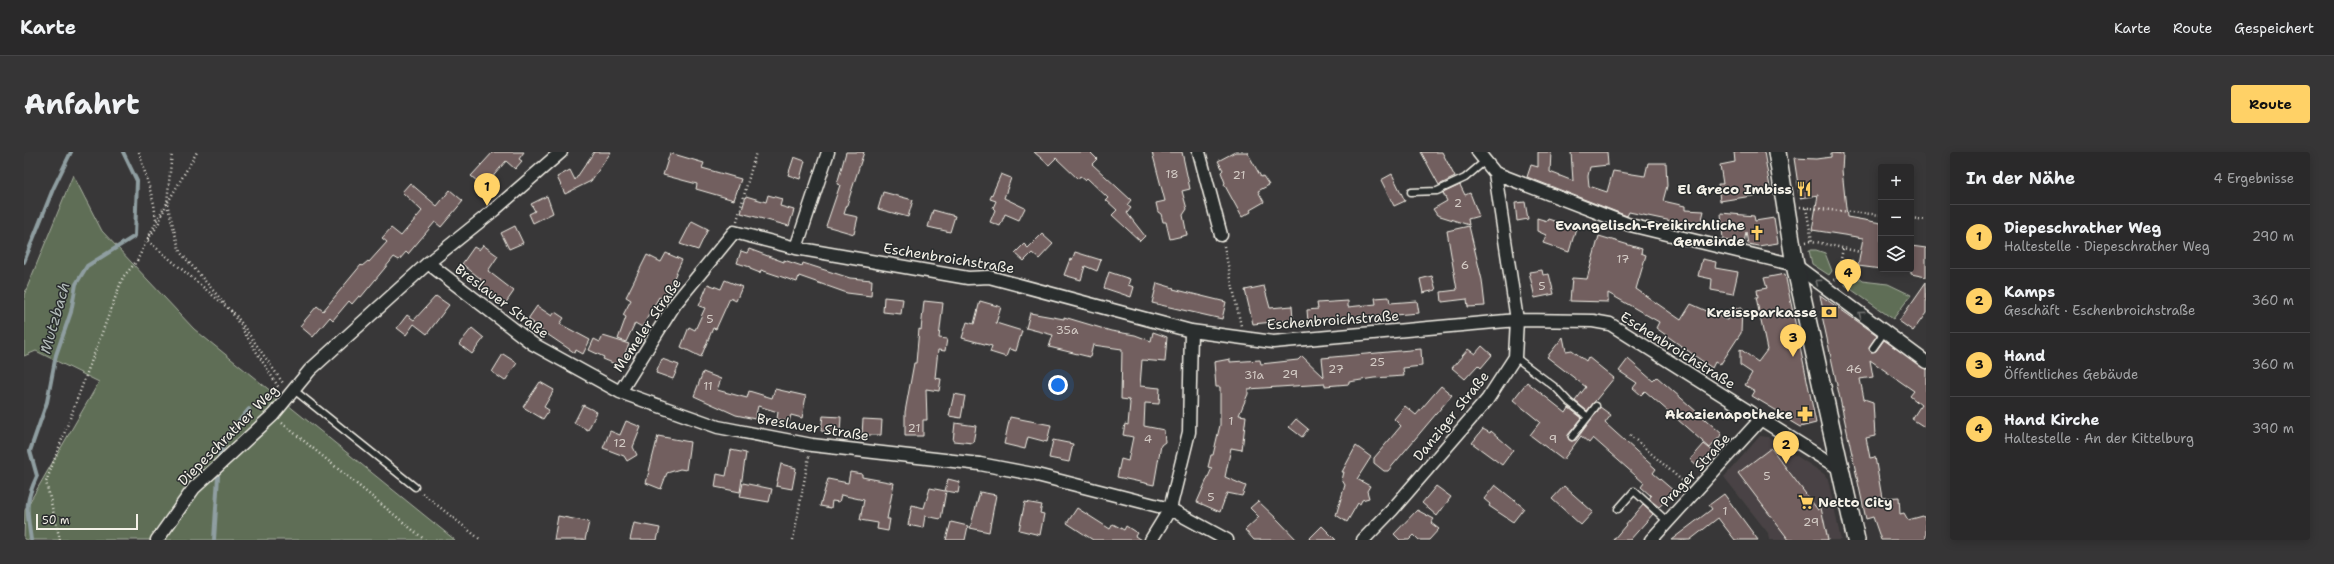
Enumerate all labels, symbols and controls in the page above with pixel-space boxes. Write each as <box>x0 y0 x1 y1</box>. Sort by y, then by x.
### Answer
text: Karte <box>20 15 76 40</box>
text: Karte <box>2114 19 2151 37</box>
text: Route <box>2173 19 2212 37</box>
text: Gespeichert <box>2234 19 2314 37</box>
text: Anfahrt <box>24 85 140 123</box>
button: Route <box>2231 85 2310 123</box>
map controls <box>1878 164 1914 272</box>
button: + <box>1878 164 1914 200</box>
house number: 18 <box>1165 166 1179 182</box>
house number: 21 <box>1233 167 1245 183</box>
text: In der Nähe <box>1966 167 2075 189</box>
text: 4 Ergebnisse <box>2214 170 2294 187</box>
pin: 1 <box>474 173 500 206</box>
place label: El Greco Imbiss <box>1677 180 1792 198</box>
restaurant icon: El Greco Imbiss <box>1795 180 1813 198</box>
house number: 2 <box>1454 195 1462 211</box>
button: − <box>1878 200 1914 236</box>
place label: Evangelisch-Freikirchliche Gemeinde <box>1555 216 1745 250</box>
text: Diepeschrather Weg <box>2004 218 2161 238</box>
church icon: Evangelisch-Freikirchliche Gemeinde <box>1748 224 1766 242</box>
text: 1 <box>1976 228 1982 245</box>
text: 290 m <box>2252 228 2294 245</box>
button: layers <box>1878 236 1914 272</box>
text: Haltestelle · Diepeschrather Weg <box>2004 238 2210 255</box>
street label: Eschenbroichstraße <box>882 239 1016 277</box>
house number: 17 <box>1617 251 1629 267</box>
house number: 6 <box>1461 257 1469 273</box>
pin: 4 <box>1835 259 1861 292</box>
street label: Breslauer Straße <box>451 260 553 342</box>
street label: Memeler Straße <box>609 275 685 375</box>
house number: 5 <box>1538 278 1546 294</box>
one-way arrow <box>1815 279 1822 287</box>
water label: Mutzbach <box>35 280 75 356</box>
text: Kamps <box>2004 282 2055 302</box>
text: 2 <box>1974 292 1984 309</box>
text: 360 m <box>2252 292 2294 309</box>
text: Geschäft · Eschenbroichstraße <box>2004 302 2195 319</box>
place label: Kreissparkasse <box>1707 303 1817 321</box>
bank icon: Kreissparkasse <box>1820 303 1838 321</box>
street label: Eschenbroichstraße <box>1266 306 1400 334</box>
street label: Eschenbroichstraße <box>1617 307 1739 393</box>
house number: 5 <box>706 311 714 327</box>
one-way arrow <box>1858 311 1865 318</box>
house number: 35a <box>1056 322 1079 338</box>
pin: 3 <box>1780 324 1806 357</box>
text: Hand <box>2004 346 2045 366</box>
house number: 25 <box>1369 354 1385 370</box>
text: 3 <box>1974 356 1984 373</box>
text: 360 m <box>2252 356 2294 373</box>
house number: 27 <box>1328 361 1344 377</box>
house number: 46 <box>1846 361 1862 377</box>
house number: 29 <box>1282 366 1298 382</box>
text: Öffentliches Gebäude <box>2004 366 2138 383</box>
house number: 31a <box>1244 367 1264 383</box>
street label: Danziger Straße <box>1409 367 1493 465</box>
your location <box>1048 375 1068 395</box>
house number: 11 <box>703 378 713 394</box>
street label: Diepeschrather Weg <box>174 381 282 489</box>
place label: Akazienapotheke <box>1665 405 1793 423</box>
pharmacy icon: Akazienapotheke <box>1796 405 1814 423</box>
street label: Breslauer Straße <box>756 409 870 445</box>
text: Hand Kirche <box>2004 410 2099 430</box>
house number: 1 <box>1228 413 1234 429</box>
house number: 21 <box>908 420 920 436</box>
text: 4 <box>1974 420 1984 437</box>
text: 390 m <box>2252 420 2294 437</box>
street label: Prager Straße <box>1656 429 1734 511</box>
text: Haltestelle · An der Kittelburg <box>2004 430 2194 447</box>
house number: 4 <box>1144 431 1152 447</box>
house number: 9 <box>1549 431 1557 447</box>
pin: 2 <box>1773 431 1799 464</box>
house number: 12 <box>614 435 626 451</box>
house number: 5 <box>1763 468 1771 484</box>
house number: 5 <box>1207 489 1215 505</box>
supermarket icon: Netto City <box>1797 493 1815 511</box>
place label: Netto City <box>1818 493 1893 511</box>
house number: 1 <box>1722 503 1728 519</box>
scale bar <box>36 512 138 531</box>
text: 50 m <box>42 513 70 528</box>
house number: 29 <box>1803 514 1819 530</box>

